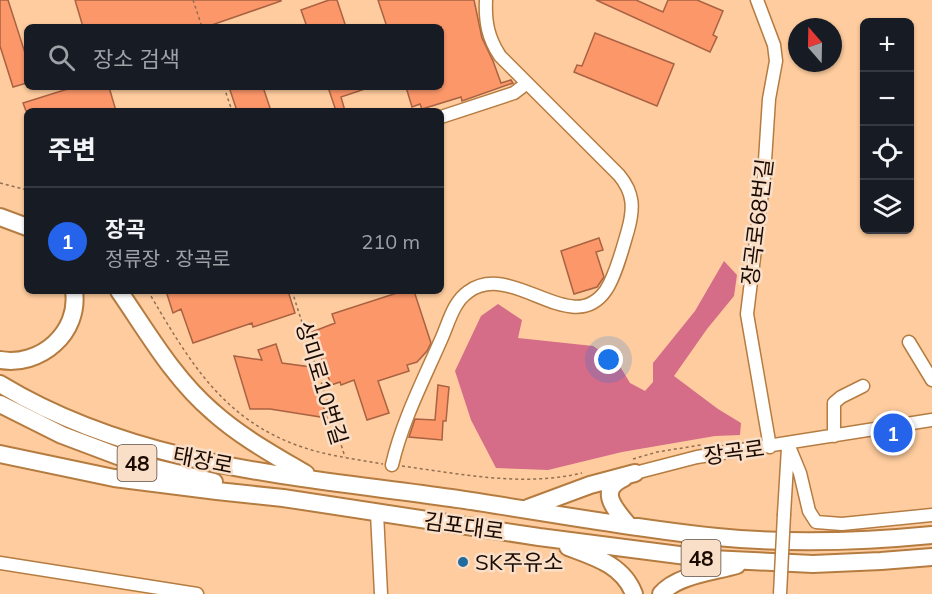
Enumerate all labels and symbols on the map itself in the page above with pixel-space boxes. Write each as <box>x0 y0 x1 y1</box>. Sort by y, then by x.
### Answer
north arrow <box>788 18 842 72</box>
street label: 장곡로68번길 <box>735 157 779 287</box>
street label: 상미로10번길 <box>290 318 354 448</box>
your location <box>594 345 623 374</box>
pin: 1 <box>874 410 912 456</box>
street label: 장곡로 <box>702 434 766 470</box>
street label: 태장로 <box>171 440 235 480</box>
road number: 48 <box>118 445 156 481</box>
street label: 김포대로 <box>422 507 506 545</box>
road number: 48 <box>682 540 720 576</box>
place label: SK주유소 <box>475 548 563 576</box>
marker: SK주유소 <box>456 555 470 569</box>

